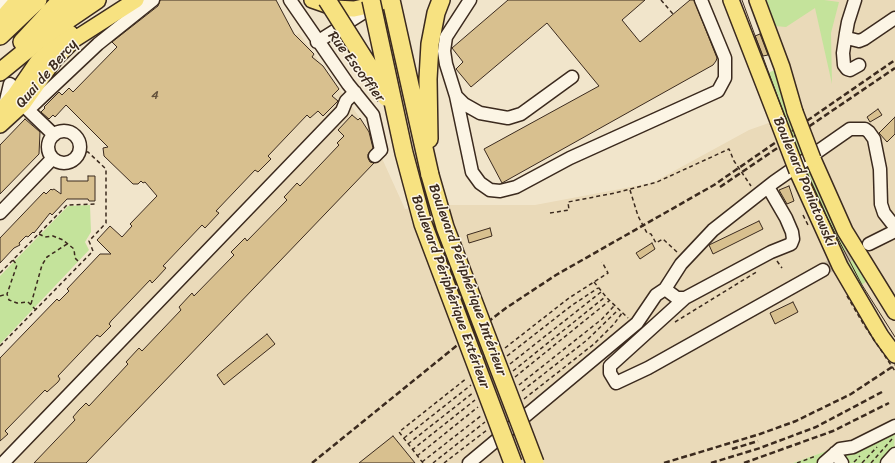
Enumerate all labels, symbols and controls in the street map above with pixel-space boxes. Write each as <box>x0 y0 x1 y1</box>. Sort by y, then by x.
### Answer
street label: Rue Escoffier <box>324 28 388 106</box>
street label: Quai de Bercy <box>13 36 81 112</box>
house number: 4 <box>151 89 159 103</box>
street label: Boulevard Poniatowski <box>769 115 839 249</box>
street label: Boulevard Périphérique Intérieur <box>424 182 510 378</box>
street label: Boulevard Périphérique Extérieur <box>407 193 493 391</box>

